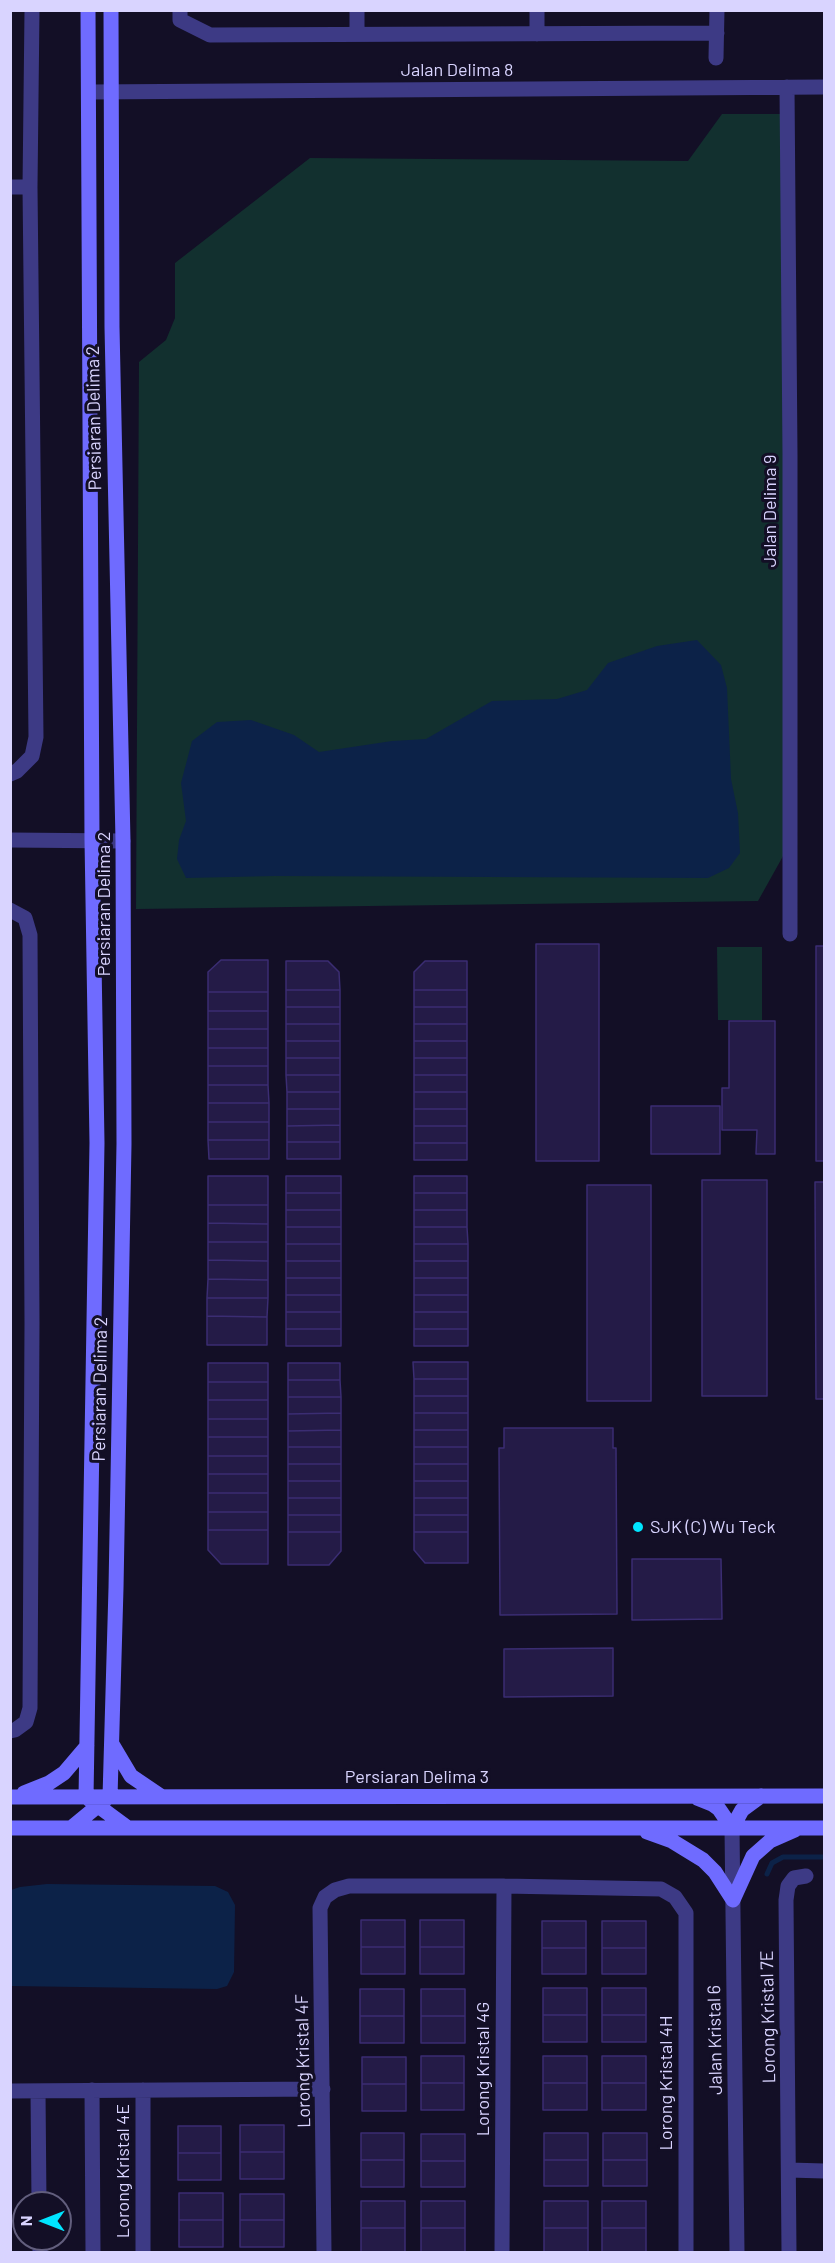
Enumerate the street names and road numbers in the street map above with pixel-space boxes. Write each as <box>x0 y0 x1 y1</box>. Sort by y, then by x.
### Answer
street label: Jalan Delima 8 <box>401 59 513 81</box>
street label: Persiaran Delima 2 <box>82 345 106 491</box>
street label: Jalan Delima 9 <box>759 455 781 567</box>
street label: Persiaran Delima 2 <box>93 832 115 976</box>
street label: Persiaran Delima 2 <box>88 1316 112 1462</box>
street label: Persiaran Delima 3 <box>345 1766 489 1788</box>
street label: Lorong Kristal 7E <box>756 1950 780 2084</box>
street label: Jalan Kristal 6 <box>703 1985 727 2095</box>
street label: Lorong Kristal 4F <box>291 1994 315 2128</box>
street label: Lorong Kristal 4G <box>472 2002 494 2136</box>
street label: Lorong Kristal 4H <box>655 2015 677 2151</box>
street label: Lorong Kristal 4E <box>112 2104 134 2238</box>

